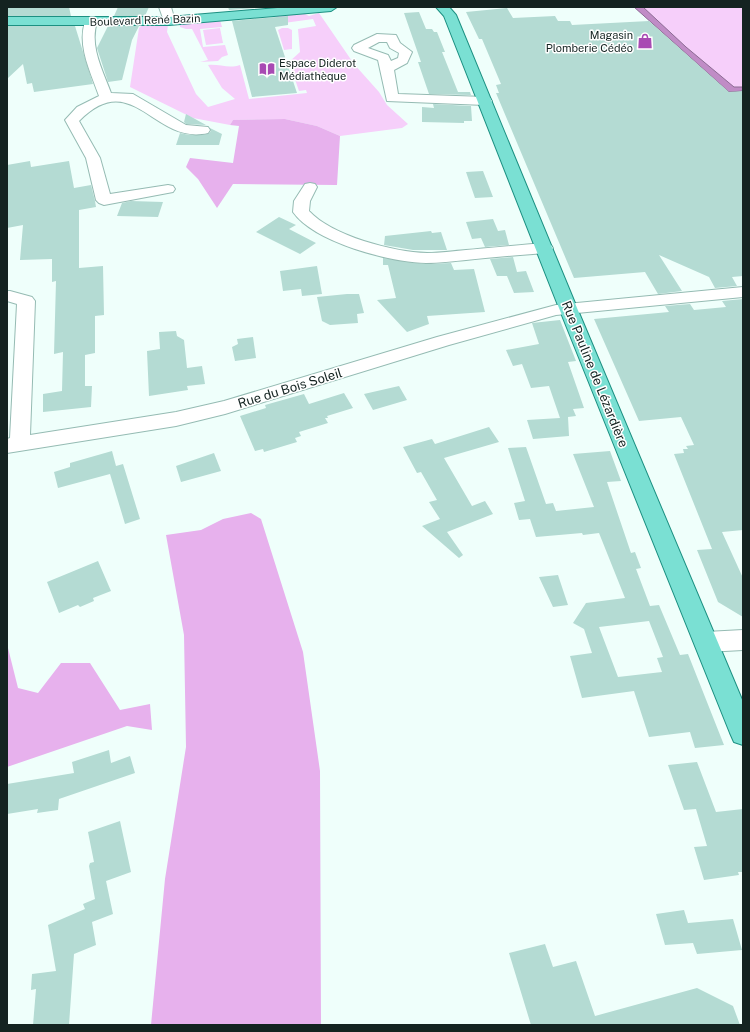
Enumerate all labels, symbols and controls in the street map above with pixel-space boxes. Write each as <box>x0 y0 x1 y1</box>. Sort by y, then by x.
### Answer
street label: Boulevard René Bazin <box>89 12 201 28</box>
place label: Magasin Plomberie Cédéo <box>546 29 633 54</box>
shop icon: Magasin Plomberie Cédéo <box>636 32 654 50</box>
place label: Espace Diderot Médiathèque <box>279 57 356 82</box>
library icon: Espace Diderot Médiathèque <box>258 60 276 78</box>
street label: Rue Pauline de Lézardière <box>559 299 631 449</box>
street label: Rue du Bois Soleil <box>236 365 344 411</box>

